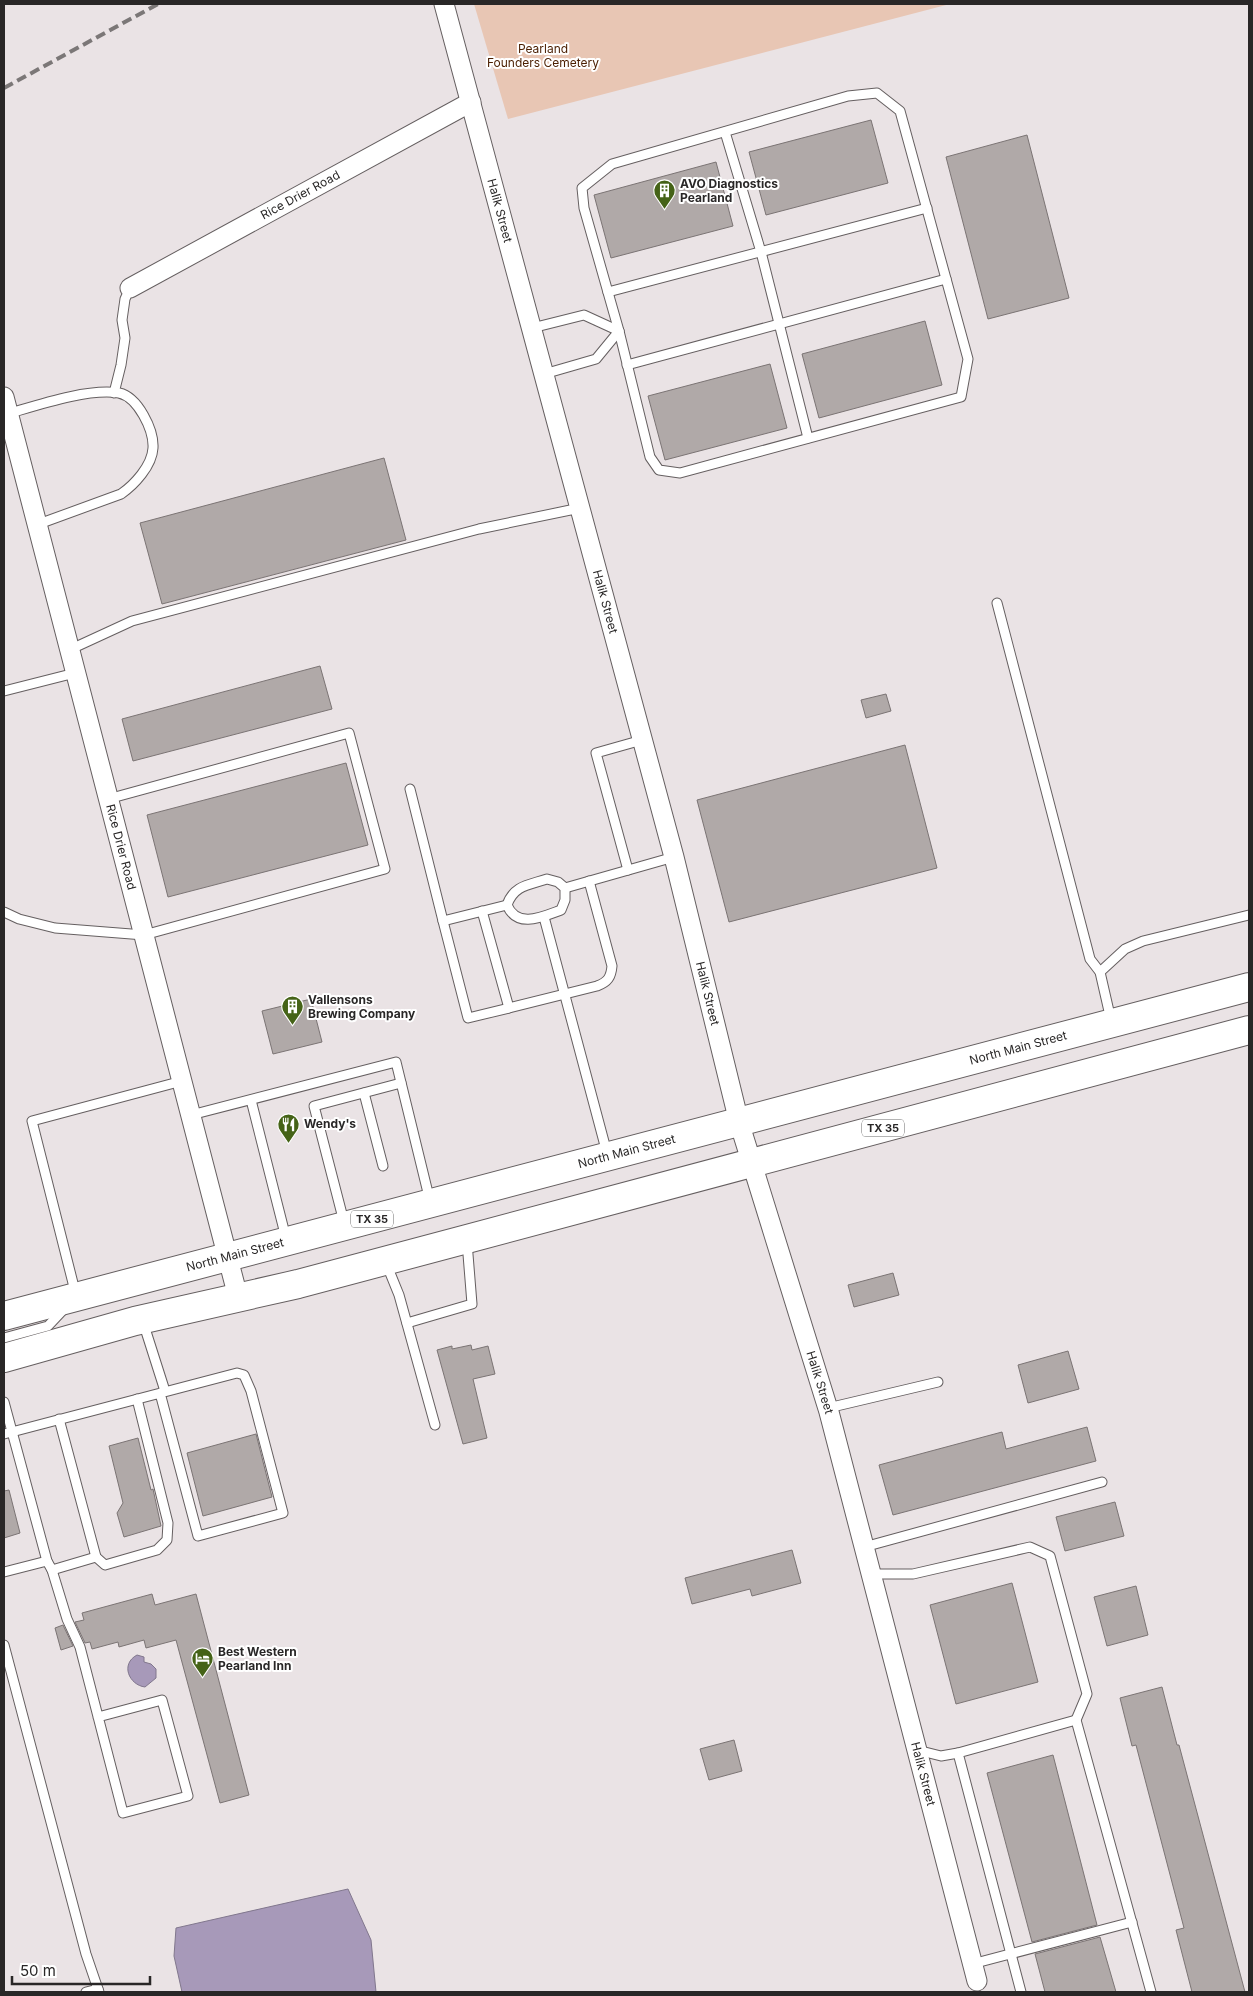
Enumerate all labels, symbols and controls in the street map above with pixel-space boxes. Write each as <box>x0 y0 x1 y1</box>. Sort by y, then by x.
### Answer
park label: Pearland Founders Cemetery <box>487 41 599 70</box>
street label: Rice Drier Road <box>258 167 342 222</box>
place label: AVO Diagnostics Pearland <box>680 176 778 205</box>
street label: Halik Street <box>484 177 516 244</box>
building icon: AVO Diagnostics Pearland <box>652 179 676 210</box>
street label: Halik Street <box>590 568 621 635</box>
street label: Rice Drier Road <box>103 802 140 891</box>
street label: Halik Street <box>693 960 723 1027</box>
place label: Vallensons Brewing Company <box>308 992 416 1021</box>
building icon: Vallensons Brewing Company <box>280 995 304 1026</box>
street label: North Main Street <box>968 1027 1069 1068</box>
restaurant icon: Wendy's <box>276 1112 300 1143</box>
place label: Wendy's <box>304 1116 356 1131</box>
road number: TX 35 <box>862 1120 904 1136</box>
street label: North Main Street <box>576 1131 677 1171</box>
road number: TX 35 <box>351 1210 393 1228</box>
street label: North Main Street <box>185 1234 285 1275</box>
street label: Halik Street <box>803 1349 837 1416</box>
place label: Best Western Pearland Inn <box>218 1644 297 1673</box>
hotel icon: Best Western Pearland Inn <box>190 1647 214 1678</box>
street label: Halik Street <box>908 1740 939 1807</box>
scale bar <box>12 1954 150 1986</box>
text: 50 m <box>20 1961 56 1980</box>

